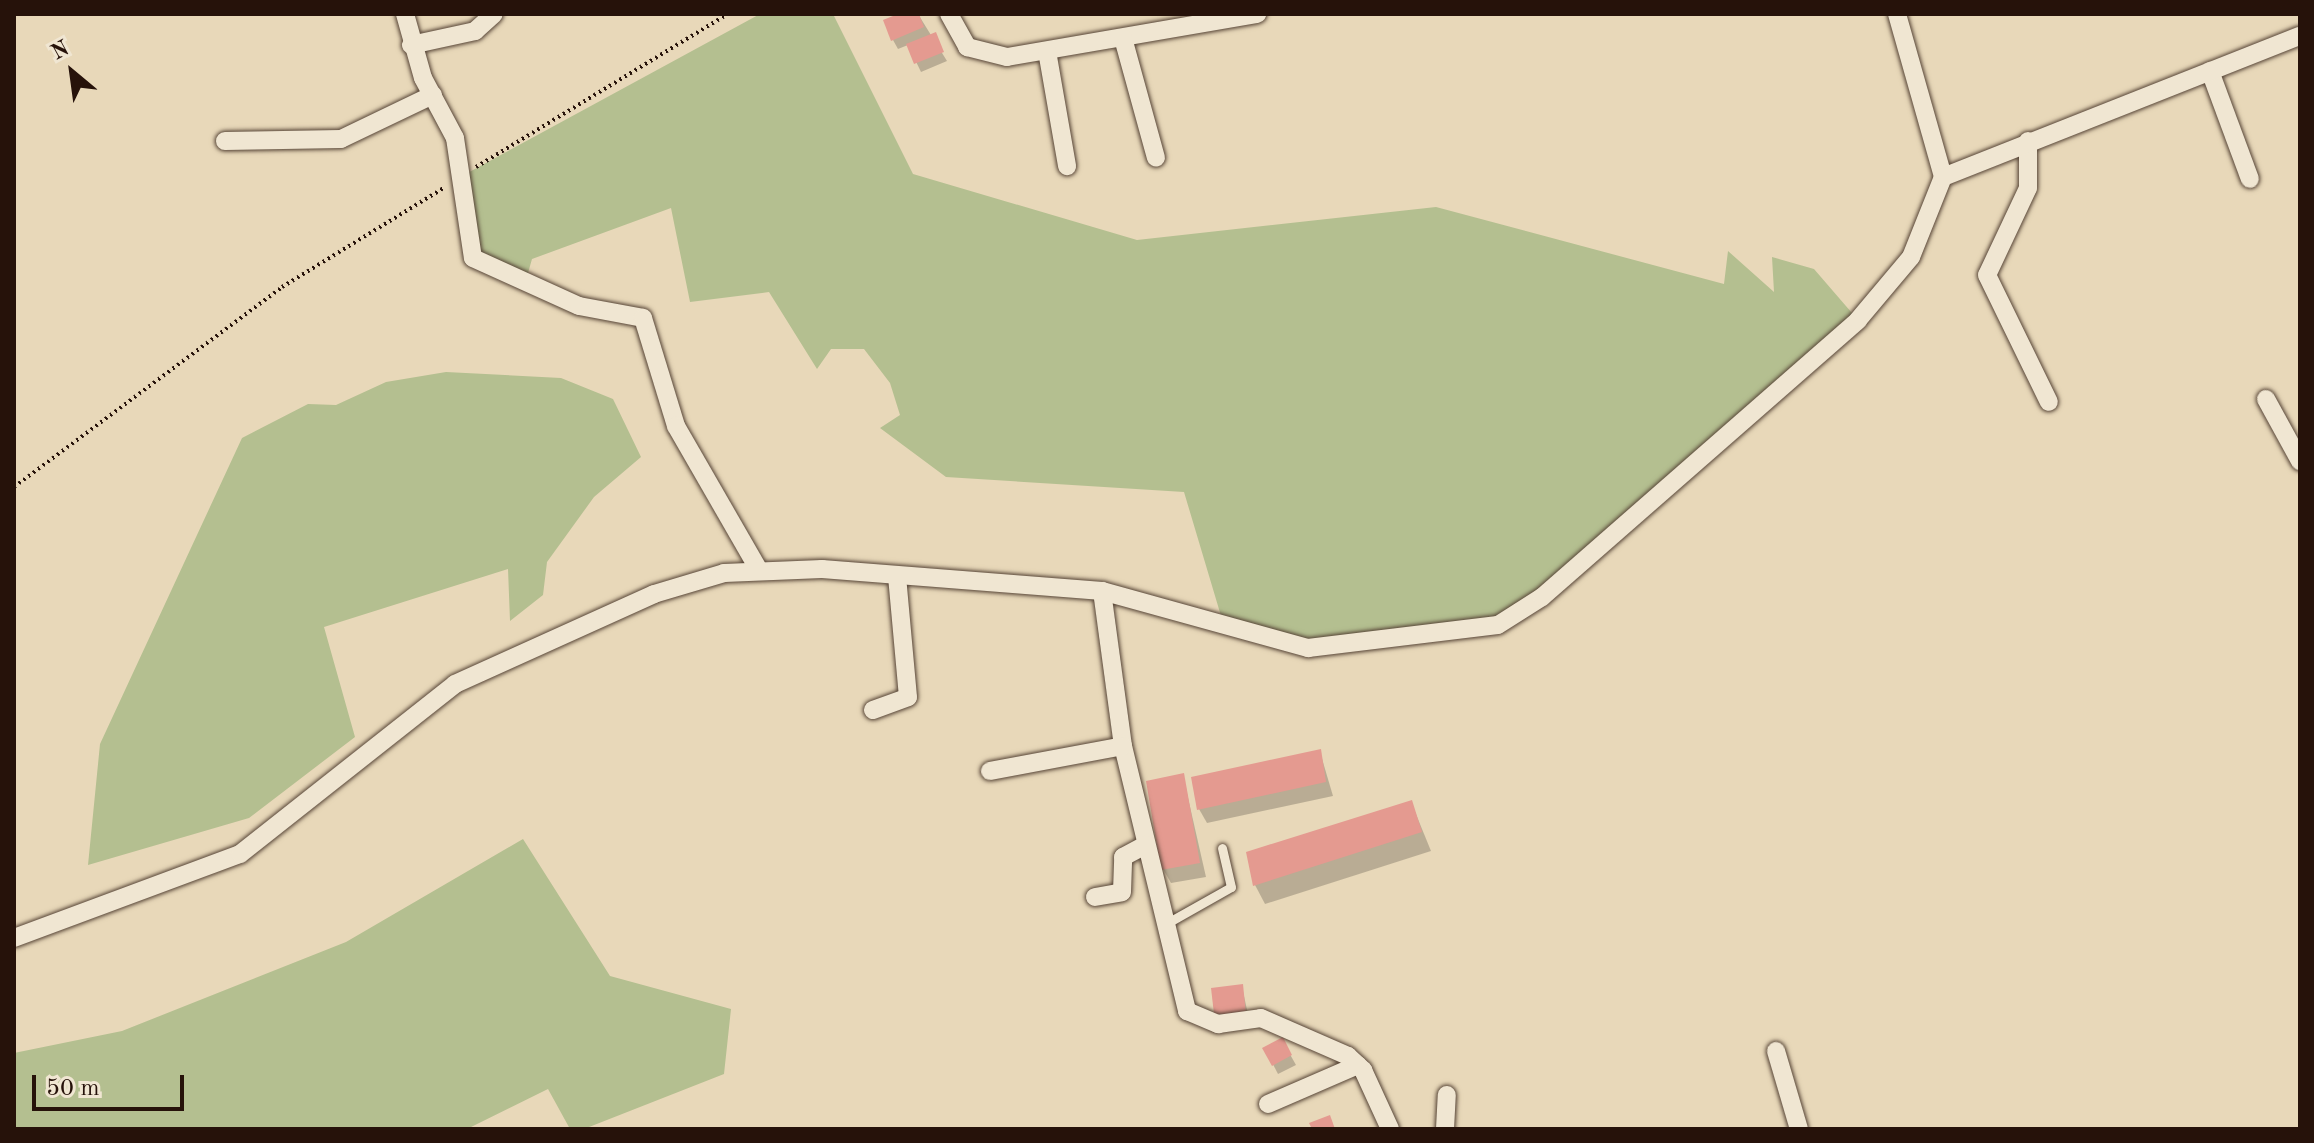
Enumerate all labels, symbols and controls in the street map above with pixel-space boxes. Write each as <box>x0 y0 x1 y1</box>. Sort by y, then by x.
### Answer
north arrow <box>32 32 112 112</box>
text: N <box>48 37 73 65</box>
scale bar <box>36 1059 188 1109</box>
text: 50 m <box>46 1077 100 1101</box>

